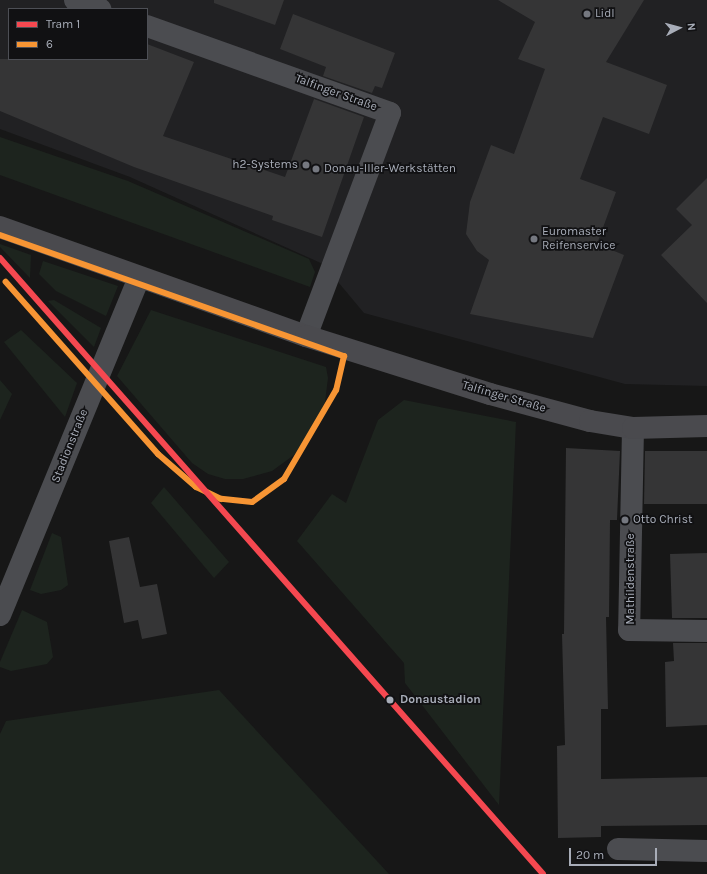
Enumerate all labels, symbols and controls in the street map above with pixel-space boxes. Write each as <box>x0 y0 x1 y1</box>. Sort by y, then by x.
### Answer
place label: Lidl <box>595 7 615 21</box>
legend <box>8 8 148 60</box>
north arrow <box>659 8 699 48</box>
marker: Lidl <box>582 9 592 19</box>
text: Tram 1 <box>46 17 80 31</box>
text: N <box>685 22 698 31</box>
text: 6 <box>46 37 53 51</box>
street label: Talfinger Straße <box>293 71 379 115</box>
place label: h2-Systems <box>232 158 298 172</box>
marker: h2-Systems <box>301 160 311 170</box>
place label: Donau-Iller-Werkstätten <box>324 162 456 176</box>
marker: Donau-Iller-Werkstätten <box>311 164 321 174</box>
place label: Euromaster Reifenservice <box>542 225 615 253</box>
marker: Euromaster Reifenservice <box>529 234 539 244</box>
street label: Talfinger Straße <box>461 378 547 416</box>
street label: Stadionstraße <box>49 407 91 485</box>
place label: Otto Christ <box>633 513 693 527</box>
marker: Otto Christ <box>620 515 630 525</box>
street label: Mathildenstraße <box>624 533 638 625</box>
marker: Donaustadion <box>383 693 397 707</box>
place label: Donaustadion <box>400 693 481 707</box>
scale bar <box>571 840 659 866</box>
text: 20 m <box>576 848 604 862</box>

